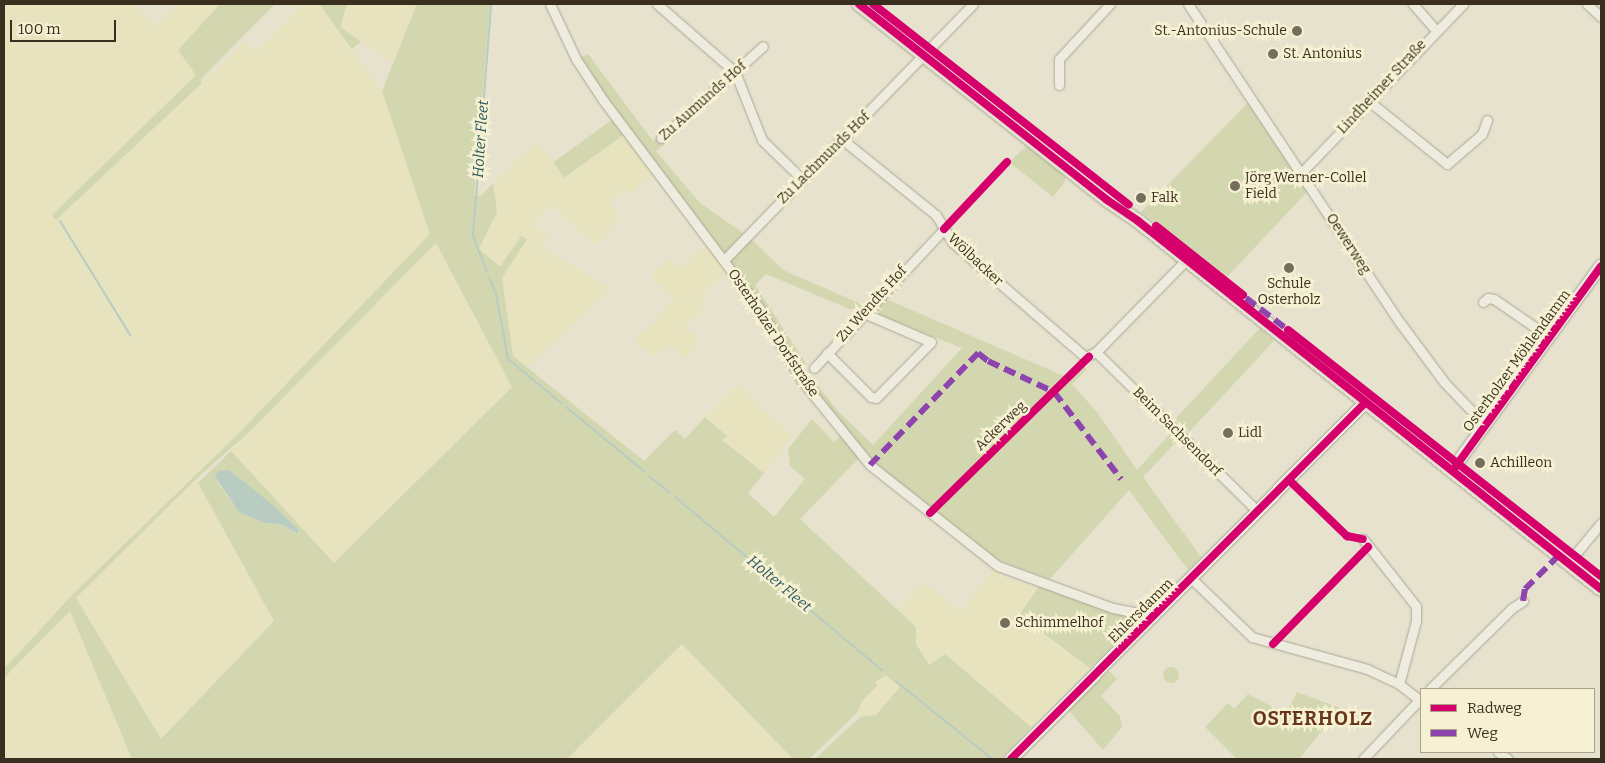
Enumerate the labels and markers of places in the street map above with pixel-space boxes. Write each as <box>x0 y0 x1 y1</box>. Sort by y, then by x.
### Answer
place label: St.-Antonius-Schule <box>1154 23 1287 39</box>
marker: St.-Antonius-Schule <box>1291 25 1303 37</box>
place label: St. Antonius <box>1283 46 1362 62</box>
marker: St. Antonius <box>1267 48 1279 60</box>
place label: Jörg Werner-Collel Field <box>1245 170 1367 202</box>
marker: Jörg Werner-Collel Field <box>1229 180 1241 192</box>
place label: Falk <box>1151 190 1178 206</box>
marker: Falk <box>1135 192 1147 204</box>
marker: Schule Osterholz <box>1283 262 1295 274</box>
place label: Schule Osterholz <box>1257 276 1321 308</box>
place label: Lidl <box>1238 425 1262 441</box>
marker: Lidl <box>1222 427 1234 439</box>
place label: Achilleon <box>1490 455 1552 471</box>
marker: Achilleon <box>1474 457 1486 469</box>
place label: Schimmelhof <box>1015 615 1103 631</box>
marker: Schimmelhof <box>999 617 1011 629</box>

